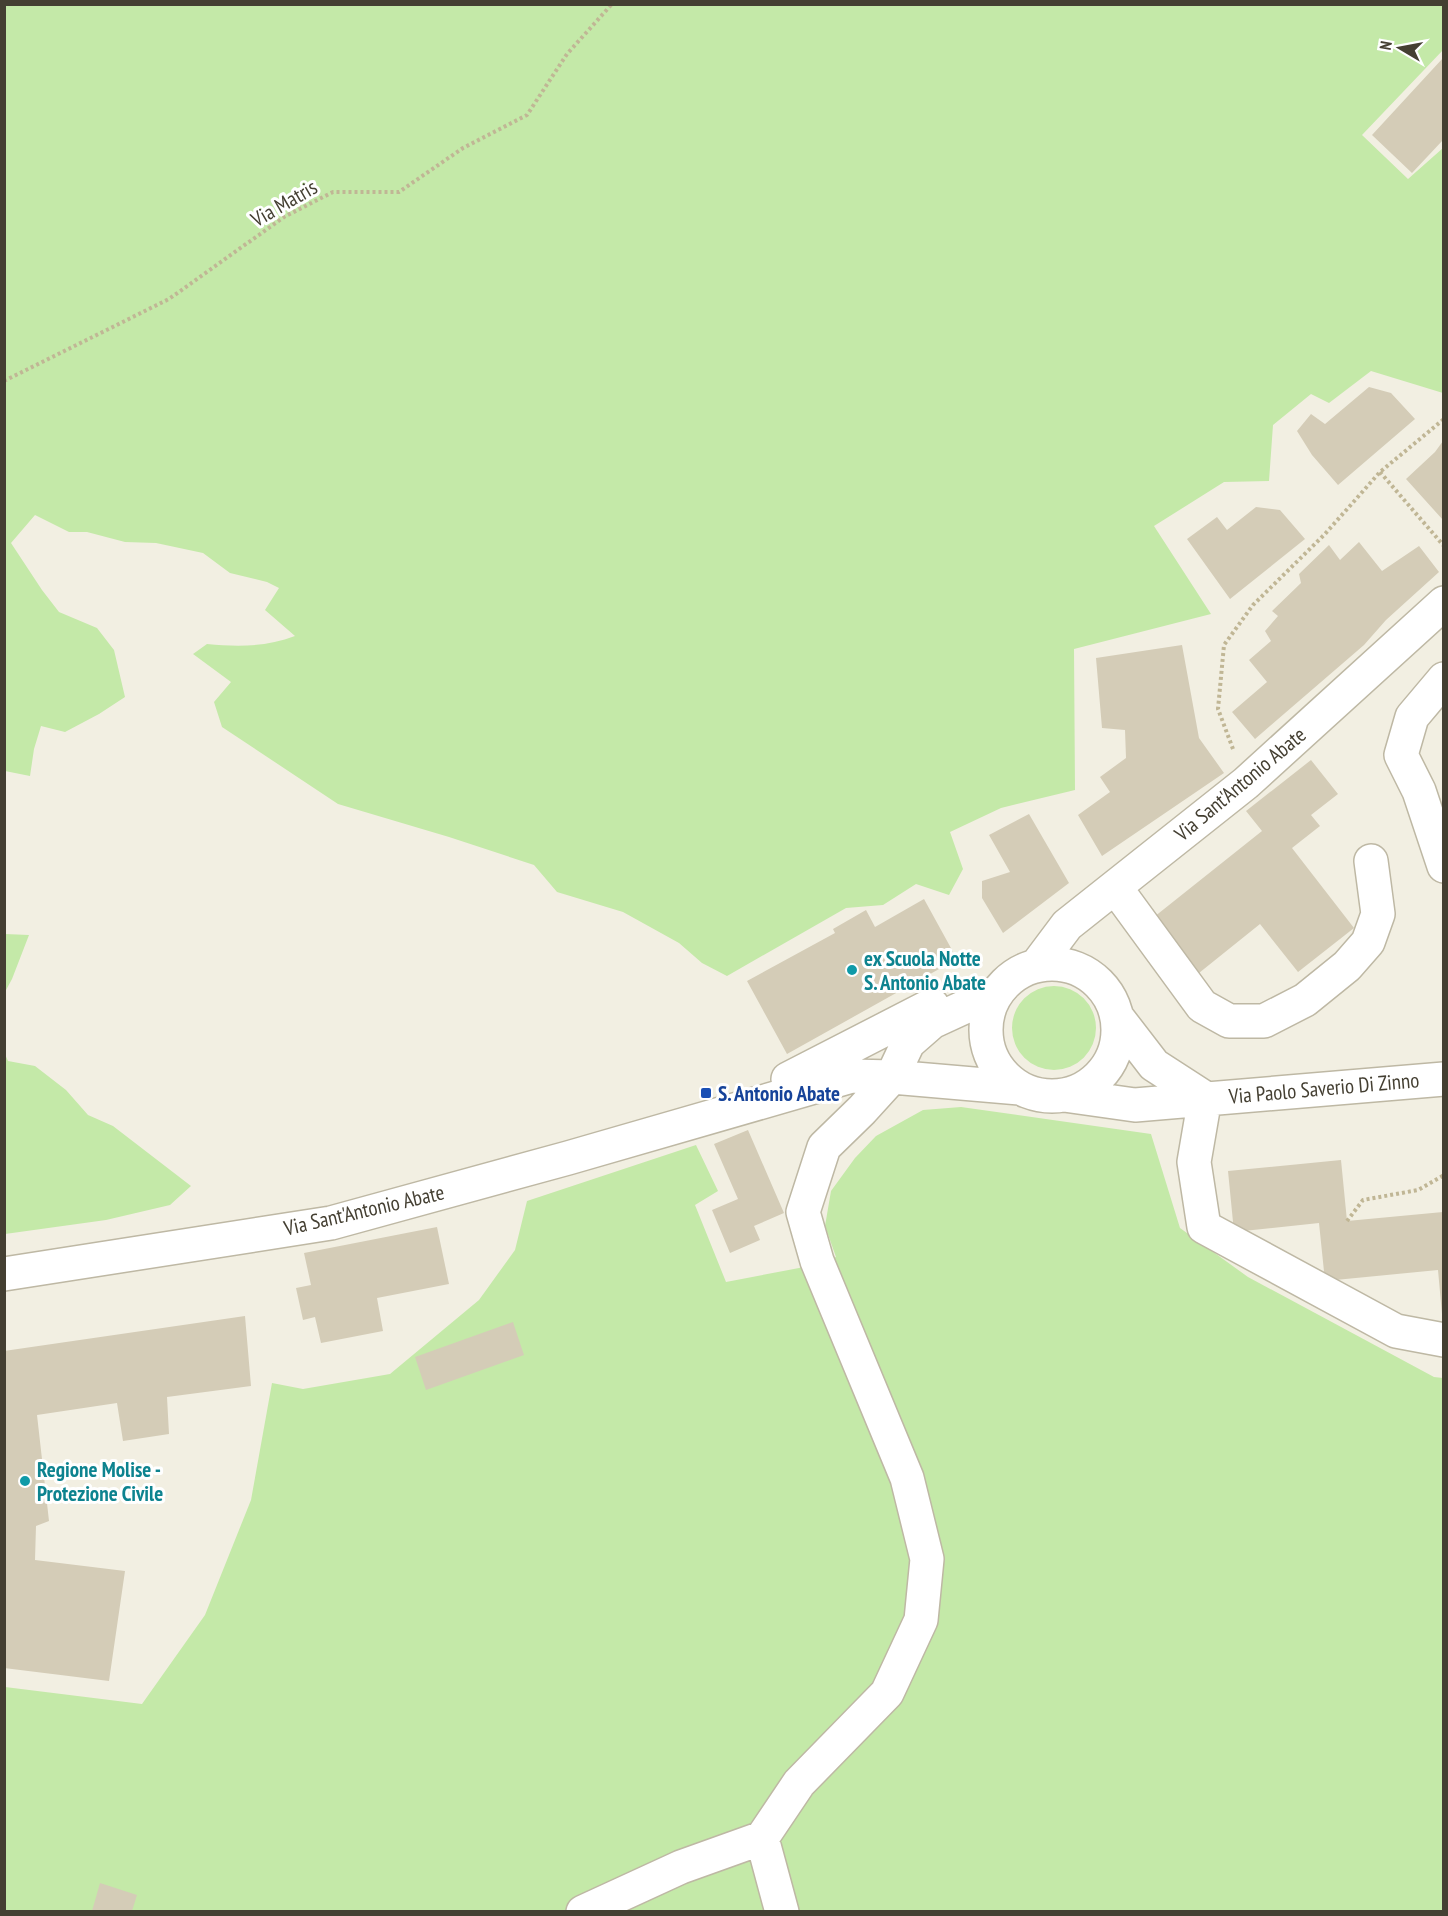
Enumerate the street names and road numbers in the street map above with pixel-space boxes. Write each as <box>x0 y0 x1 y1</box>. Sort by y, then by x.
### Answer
street label: Via Matris <box>245 173 322 233</box>
street label: Via Sant'Antonio Abate <box>1168 721 1311 848</box>
street label: Via Paolo Saverio Di Zinno <box>1227 1066 1420 1110</box>
street label: Via Sant'Antonio Abate <box>280 1178 447 1242</box>

